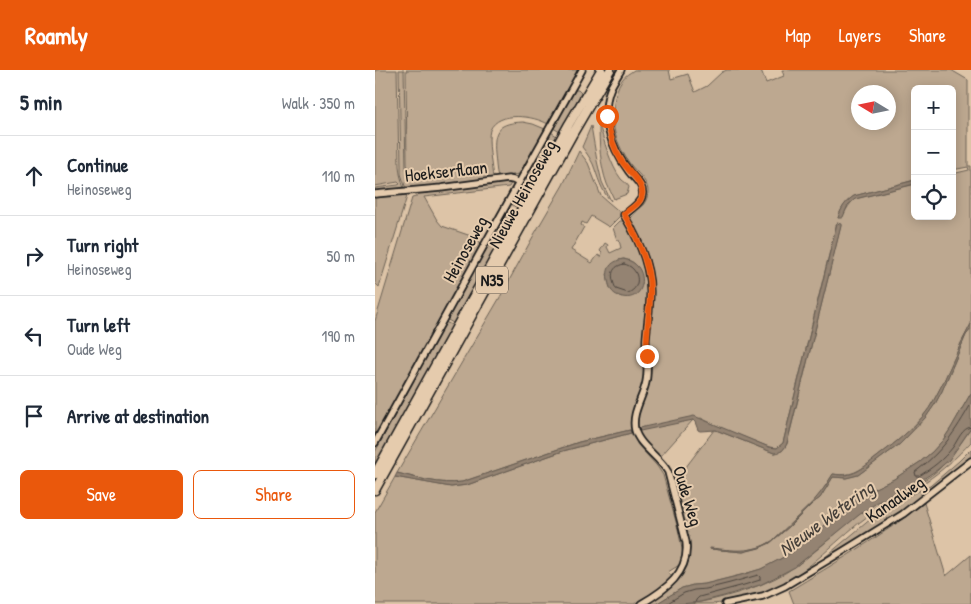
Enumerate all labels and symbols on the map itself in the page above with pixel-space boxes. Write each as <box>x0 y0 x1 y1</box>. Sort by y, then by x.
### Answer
north arrow <box>851 85 896 130</box>
route start <box>596 105 619 128</box>
street label: Nieuwe Heinoseweg <box>482 135 562 253</box>
street label: Hoekserflaan <box>404 154 488 188</box>
street label: Heinoseweg <box>436 211 494 287</box>
road number: N35 <box>476 266 508 294</box>
route end <box>636 345 659 368</box>
street label: Oude Weg <box>667 463 709 529</box>
street label: Kanaalweg <box>860 470 930 528</box>
water label: Nieuwe Wetering <box>773 474 880 562</box>

